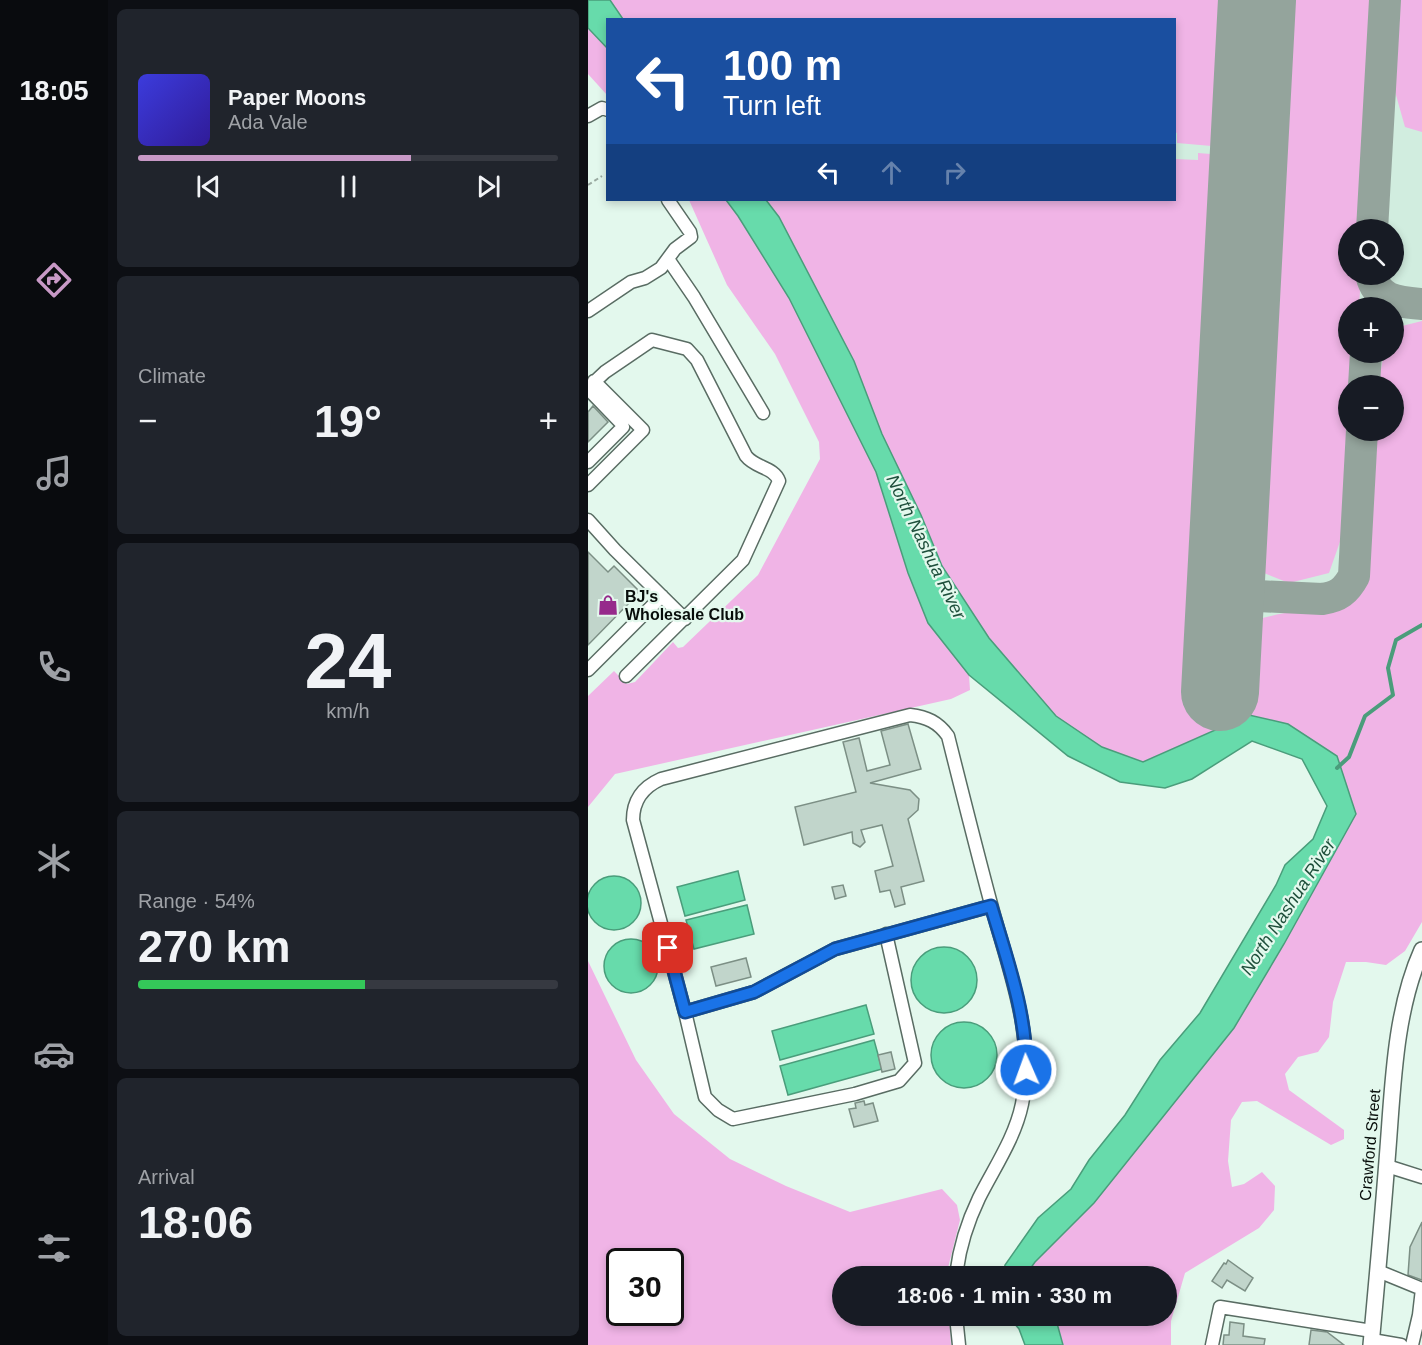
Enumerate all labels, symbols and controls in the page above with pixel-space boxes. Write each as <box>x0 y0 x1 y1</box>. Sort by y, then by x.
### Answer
icon: left <box>624 42 702 120</box>
text: 100 m <box>723 42 842 89</box>
text: 18:05 <box>19 76 89 106</box>
text: Paper Moons <box>228 85 366 110</box>
text: Turn left <box>723 91 821 121</box>
text: Ada Vale <box>228 111 308 133</box>
icon: left <box>812 156 845 189</box>
icon: ahead <box>875 156 908 189</box>
icon: right <box>938 156 971 189</box>
icon: previous <box>192 170 225 203</box>
icon: pause <box>332 170 365 203</box>
icon: next <box>472 170 505 203</box>
map controls <box>1338 219 1404 441</box>
button: search <box>1338 219 1404 285</box>
icon: directions <box>33 259 75 301</box>
button: + <box>1338 297 1404 363</box>
text: Climate <box>138 365 206 387</box>
button: − <box>1338 375 1404 441</box>
text: 19° <box>314 396 382 447</box>
text: − <box>138 402 157 439</box>
text: + <box>539 402 558 439</box>
icon: music <box>33 452 75 494</box>
water label: North Nashua River <box>882 472 970 623</box>
place label: BJ's Wholesale Club <box>625 588 744 623</box>
shop icon: BJ's Wholesale Club <box>596 593 620 617</box>
text: 24 <box>305 617 391 705</box>
icon: phone <box>33 646 75 688</box>
text: km/h <box>326 700 370 722</box>
water label: North Nashua River <box>1237 834 1340 979</box>
icon: climate <box>33 840 75 882</box>
text: Range · 54% <box>138 890 255 912</box>
text: 270 km <box>138 921 291 972</box>
pin <box>642 922 693 973</box>
icon: arrive <box>651 931 684 964</box>
icon: car <box>33 1033 75 1075</box>
position arrow <box>994 1038 1058 1102</box>
street label: Crawford Street <box>1357 1088 1383 1202</box>
text: Arrival <box>138 1166 195 1188</box>
text: 18:06 <box>138 1197 253 1248</box>
icon: filters <box>33 1227 75 1269</box>
speed limit sign: 30 <box>606 1248 684 1326</box>
text: 18:06 · 1 min · 330 m <box>897 1283 1112 1308</box>

